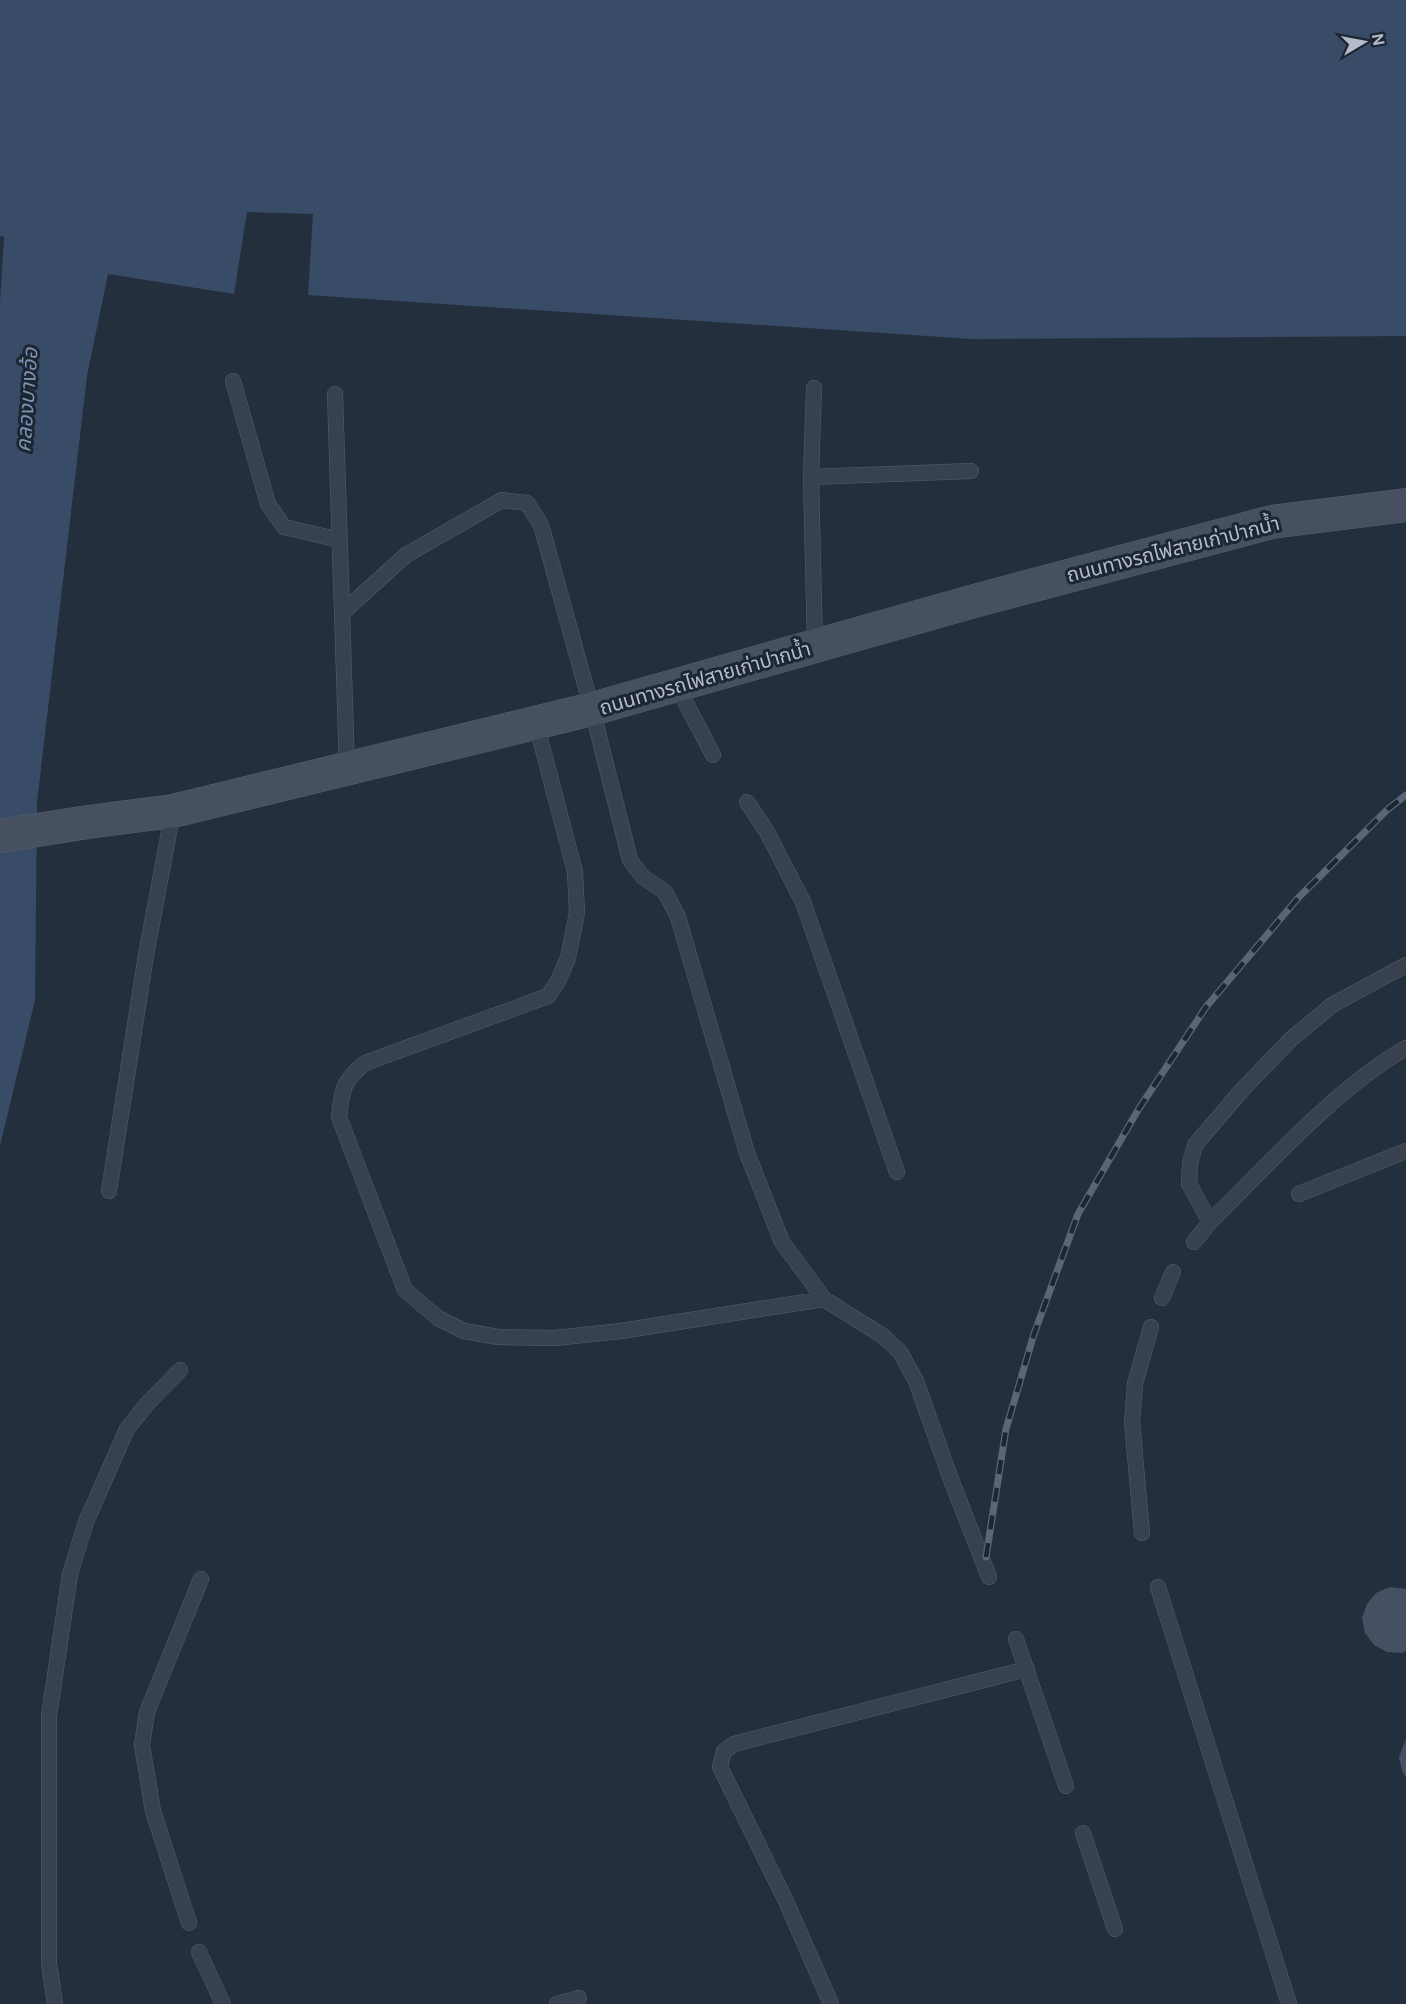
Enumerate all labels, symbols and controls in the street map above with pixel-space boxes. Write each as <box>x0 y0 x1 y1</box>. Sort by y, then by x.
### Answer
north arrow <box>1334 12 1394 72</box>
text: N <box>1367 32 1390 47</box>
water label: คลองบางอ้อ <box>9 346 45 453</box>
street label: ถนนทางรถไฟสายเก่าปากน้ำ <box>1063 509 1282 588</box>
street label: ถนนทางรถไฟสายเก่าปากน้ำ <box>596 634 814 721</box>

